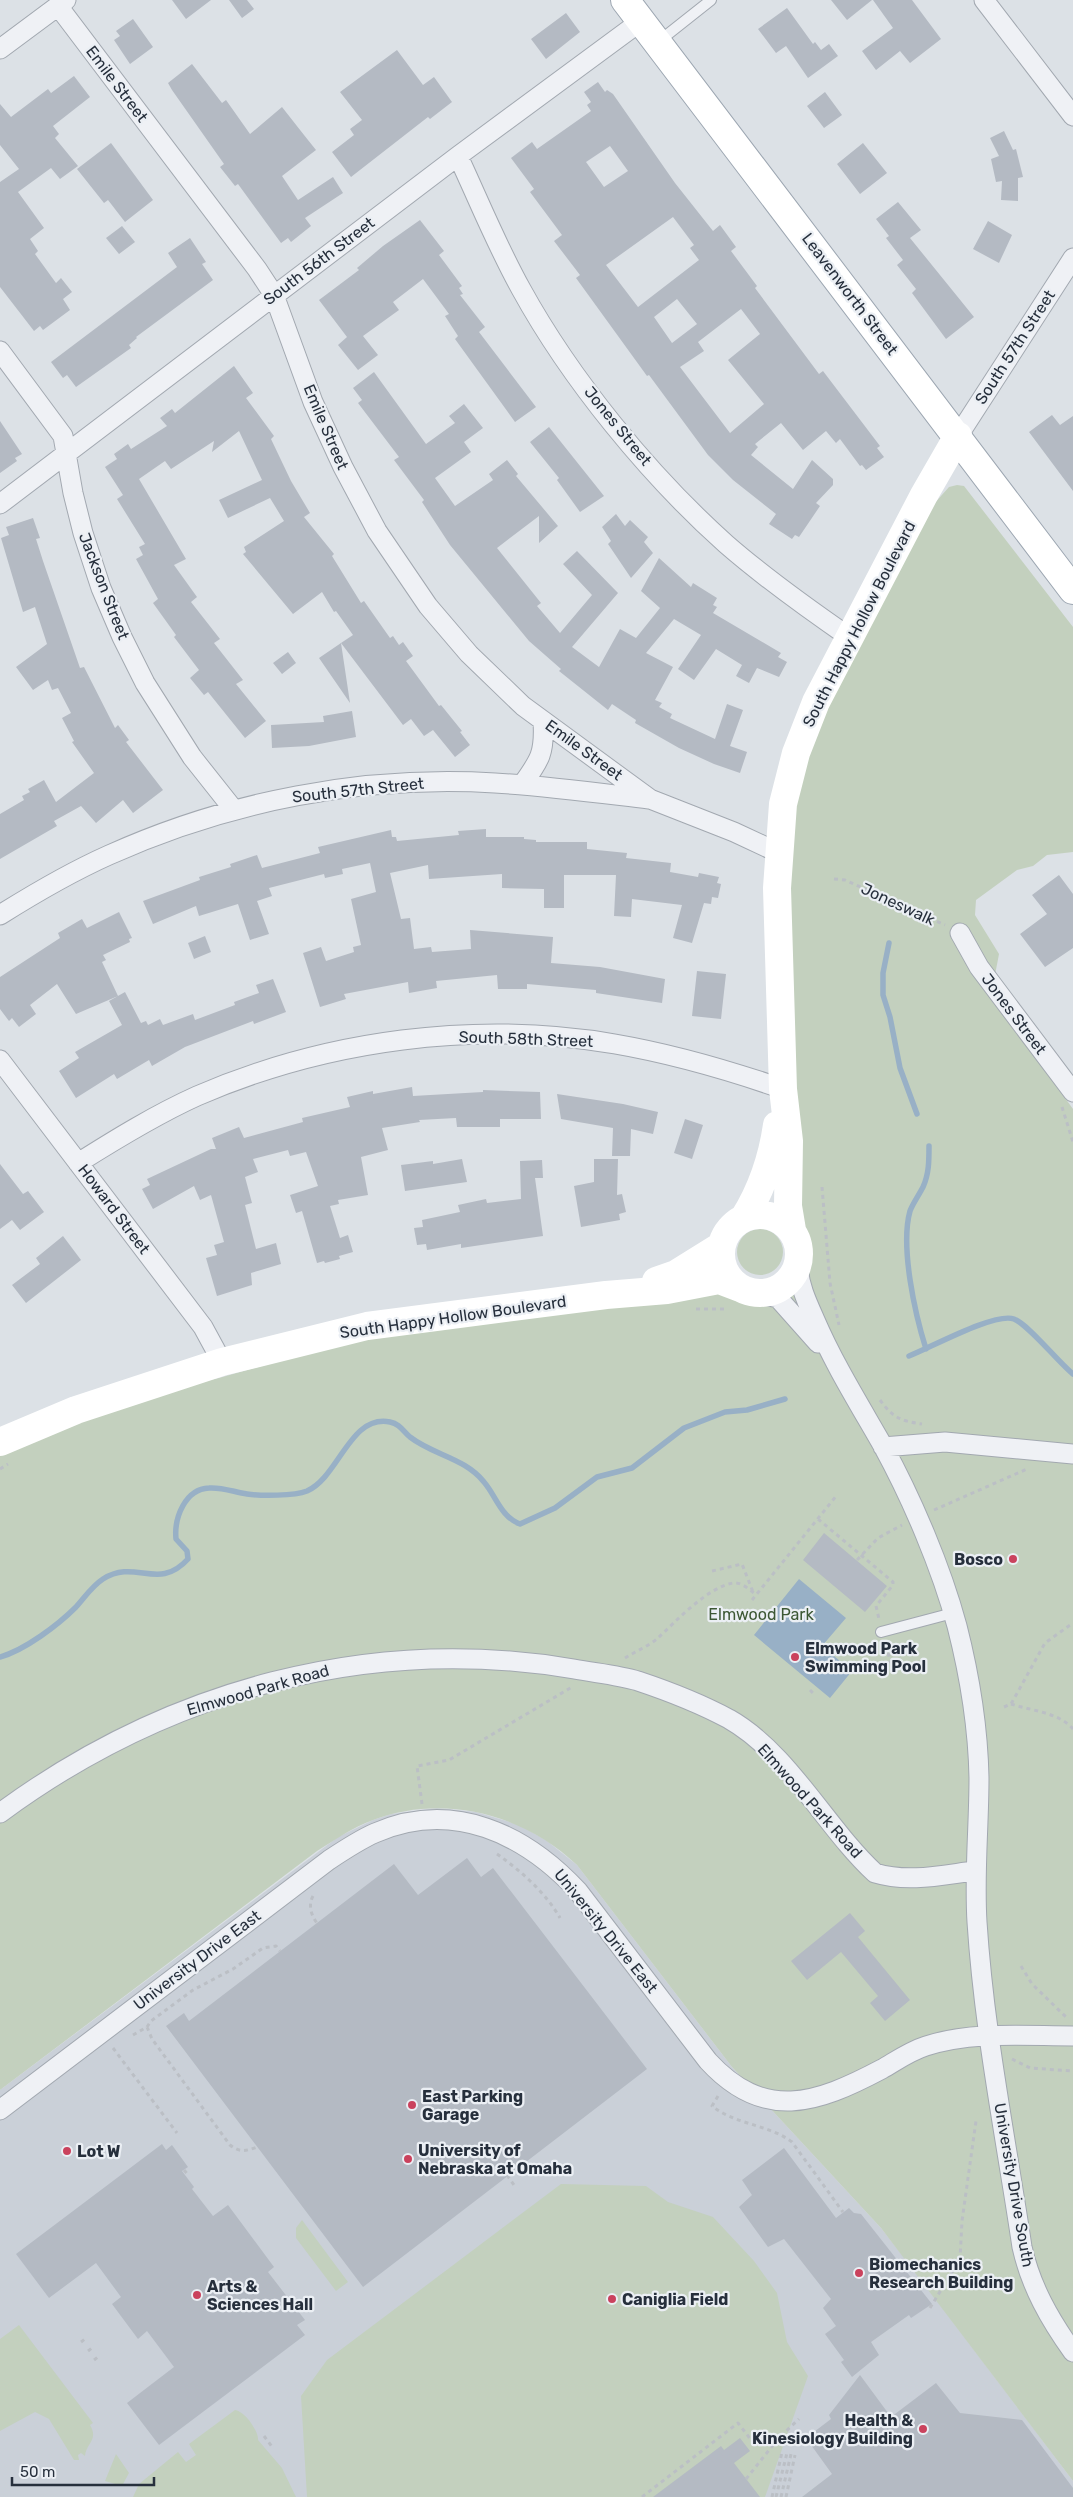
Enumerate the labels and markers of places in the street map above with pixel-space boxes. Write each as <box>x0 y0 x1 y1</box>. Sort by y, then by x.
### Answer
place label: Bosco <box>954 1550 1003 1569</box>
marker: Bosco <box>1007 1553 1019 1565</box>
place label: Elmwood Park Swimming Pool <box>805 1639 926 1676</box>
marker: Elmwood Park Swimming Pool <box>789 1651 801 1663</box>
place label: East Parking Garage <box>422 2087 523 2124</box>
marker: East Parking Garage <box>406 2099 418 2111</box>
place label: University of Nebraska at Omaha <box>418 2141 572 2178</box>
place label: Lot W <box>77 2142 120 2161</box>
marker: Lot W <box>61 2145 73 2157</box>
marker: University of Nebraska at Omaha <box>402 2153 414 2165</box>
place label: Biomechanics Research Building <box>869 2255 1013 2292</box>
marker: Biomechanics Research Building <box>853 2267 865 2279</box>
place label: Arts & Sciences Hall <box>207 2277 313 2314</box>
marker: Arts & Sciences Hall <box>191 2289 203 2301</box>
place label: Caniglia Field <box>622 2290 728 2309</box>
marker: Caniglia Field <box>606 2293 618 2305</box>
place label: Health & Kinesiology Building <box>752 2411 913 2448</box>
marker: Health & Kinesiology Building <box>917 2423 929 2435</box>

